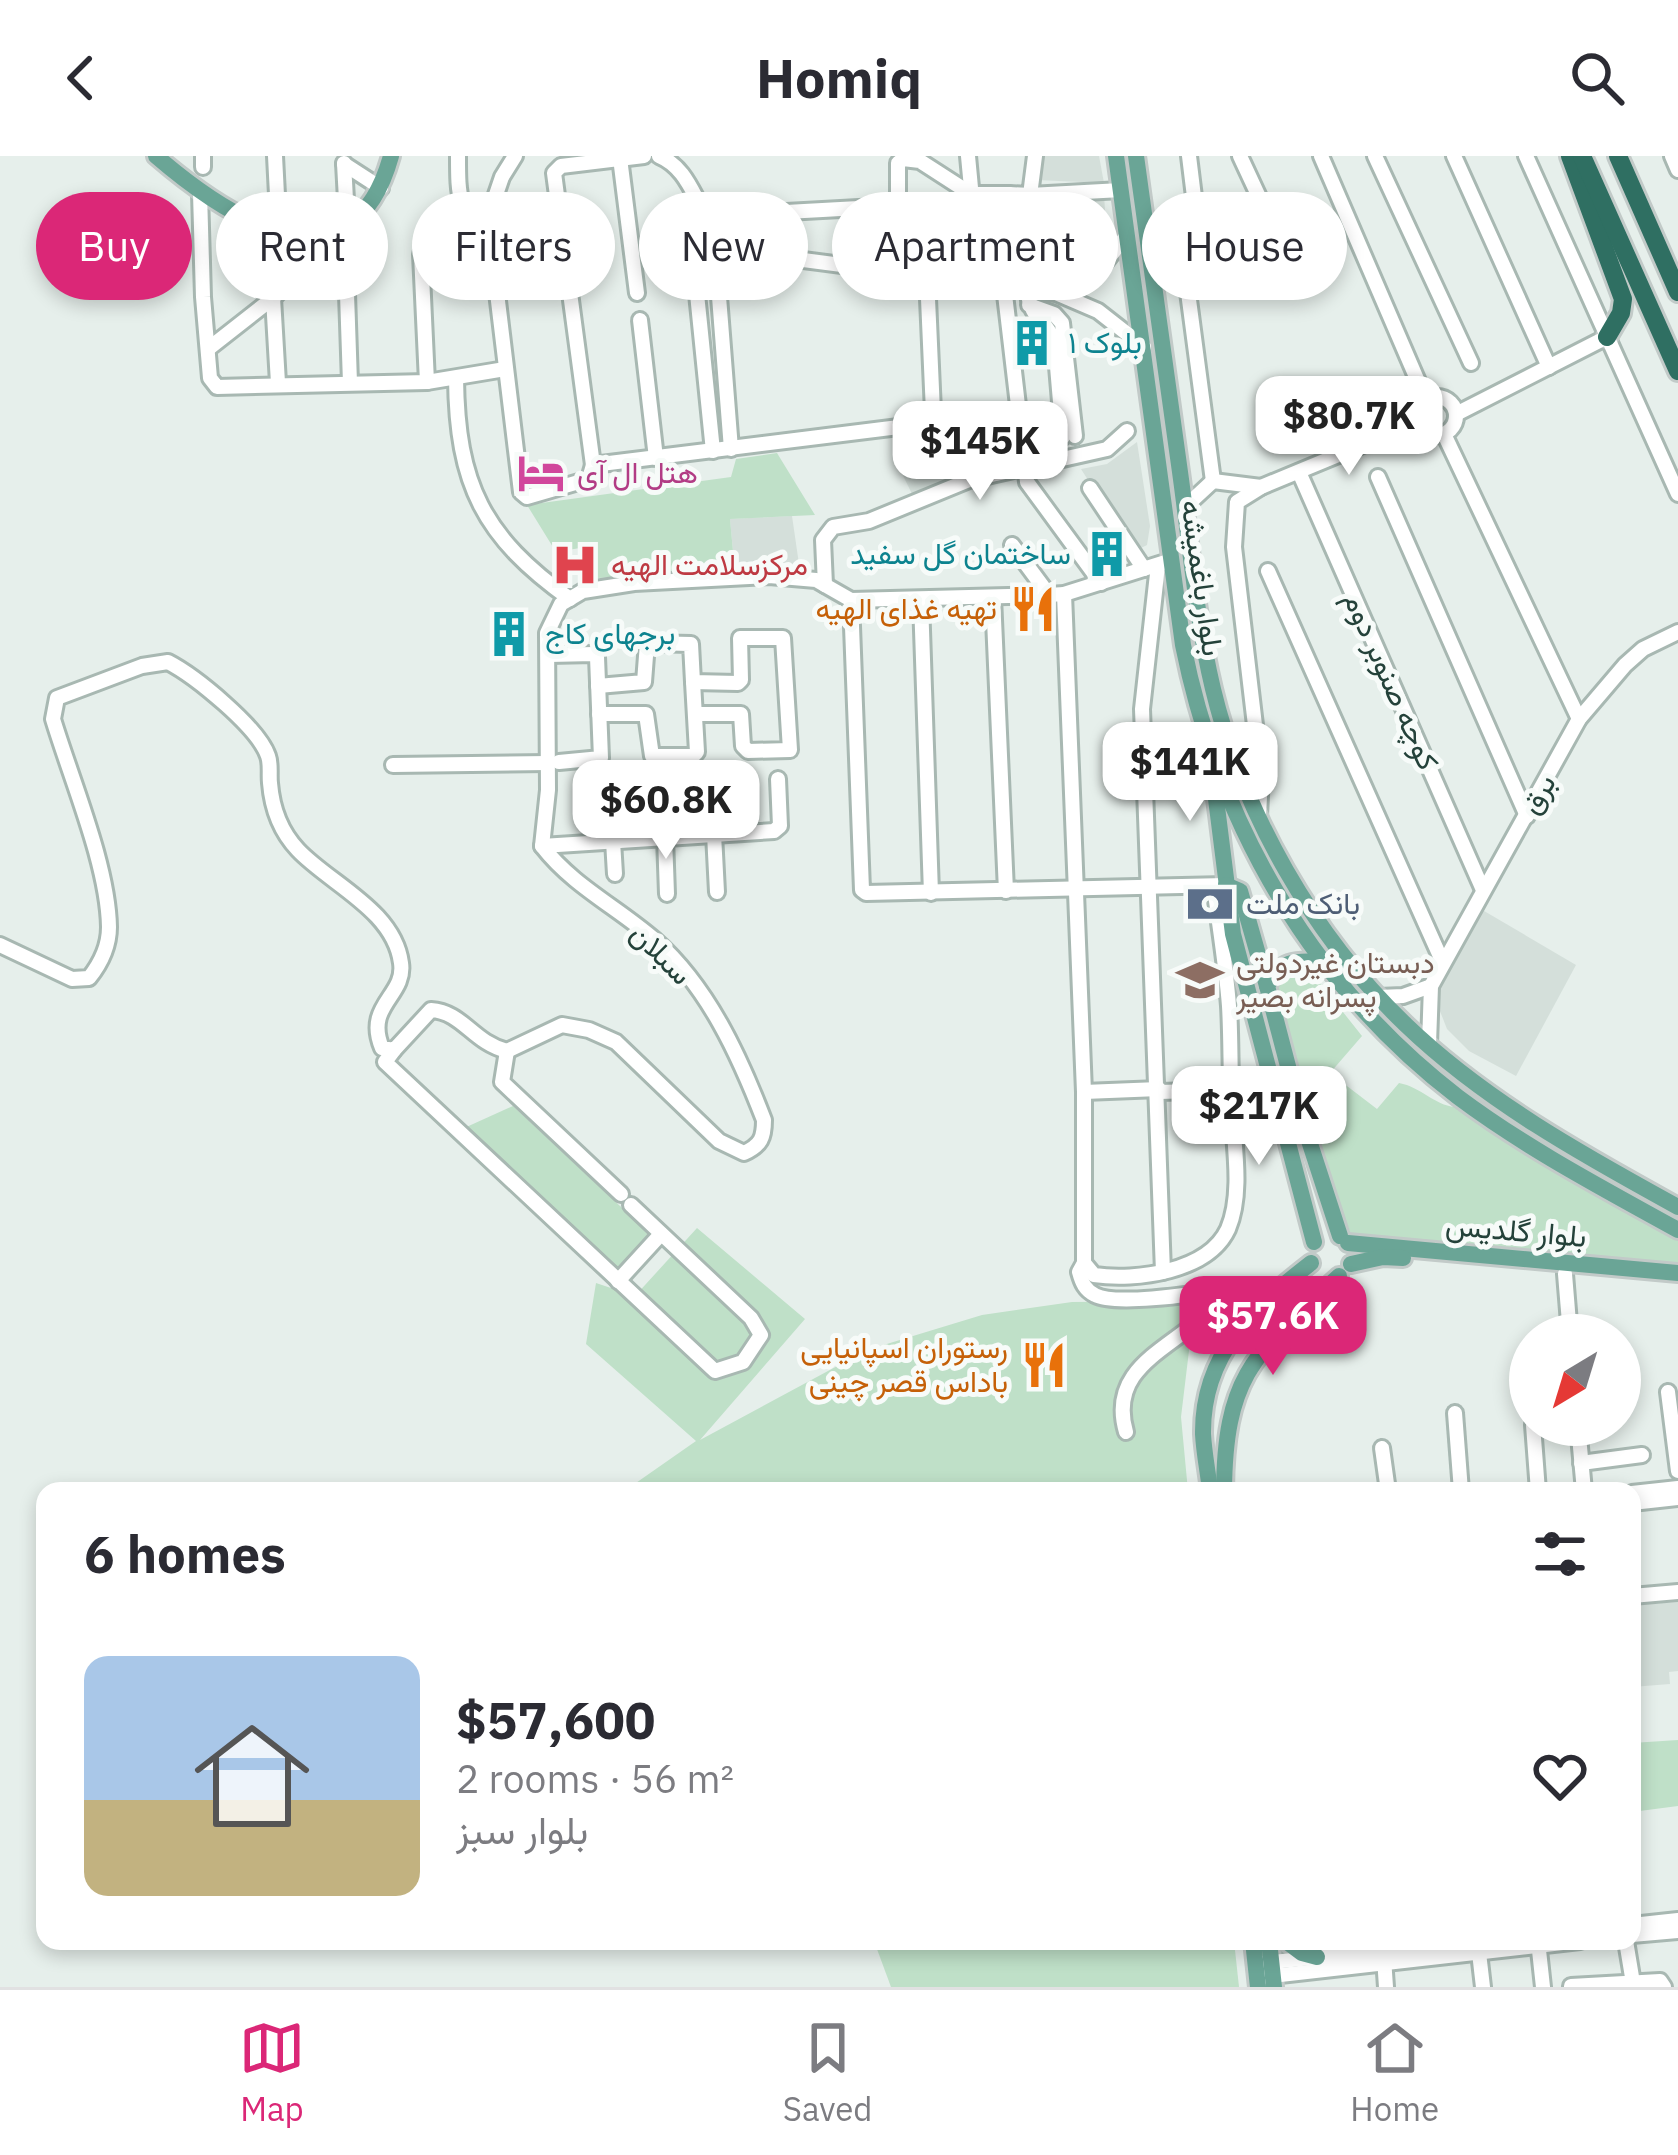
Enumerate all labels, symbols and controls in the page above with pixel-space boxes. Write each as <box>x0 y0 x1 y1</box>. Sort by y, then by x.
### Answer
text: Homiq <box>756 43 922 113</box>
icon: back <box>48 45 114 111</box>
icon: search <box>1564 45 1630 111</box>
chip: Buy <box>36 192 192 300</box>
chip: Rent <box>216 192 388 300</box>
chip: Filters <box>412 192 615 300</box>
chip: New <box>639 192 808 300</box>
chip: Apartment <box>832 192 1118 300</box>
chip: House <box>1142 192 1347 300</box>
building icon: بلوک ۱ <box>1007 318 1057 368</box>
place label: بلوک ۱ <box>1068 322 1142 361</box>
pin: $80.7K <box>1251 376 1447 478</box>
text: $80.7K <box>1283 389 1415 440</box>
pin: $145K <box>896 401 1064 503</box>
text: $145K <box>920 414 1040 465</box>
hotel icon: هتل ال آی <box>516 448 566 498</box>
place label: هتل ال آی <box>577 452 698 491</box>
street label: بلوار باغمیشه <box>1173 497 1234 658</box>
building icon: ساختمان گل سفید <box>1082 529 1132 579</box>
place label: ساختمان گل سفید <box>850 533 1071 572</box>
hospital icon: مرکزسلامت الهیه <box>550 540 600 590</box>
place label: مرکزسلامت الهیه <box>611 544 808 583</box>
restaurant icon: تهیه غذای الهیه <box>1008 584 1058 634</box>
street label: کوچه صنوبر دوم <box>1334 585 1449 776</box>
place label: تهیه غذای الهیه <box>816 588 997 627</box>
building icon: برجهای کاج <box>484 609 534 659</box>
place label: برجهای کاج <box>545 613 675 654</box>
pin: $141K <box>1106 722 1274 824</box>
text: $141K <box>1130 735 1250 786</box>
pin: $60.8K <box>568 760 764 862</box>
street label: برق <box>1510 766 1564 820</box>
text: $60.8K <box>600 773 732 824</box>
bank icon: بانک ملت <box>1185 879 1235 929</box>
place label: بانک ملت <box>1246 883 1360 922</box>
street label: سبلان <box>623 914 701 992</box>
place label: دبستان غیردولتی پسرانه بصیر <box>1235 942 1435 1017</box>
school or university icon: دبستان غیردولتی پسرانه بصیر <box>1175 955 1225 1005</box>
pin: $217K <box>1175 1066 1343 1168</box>
text: $217K <box>1199 1079 1319 1130</box>
street label: بلوار گلدیس <box>1444 1204 1588 1255</box>
pin: $57.6K <box>1175 1276 1371 1378</box>
text: $57.6K <box>1207 1289 1339 1340</box>
north arrow <box>1509 1314 1641 1446</box>
map controls <box>1509 1314 1641 1446</box>
place label: رستوران اسپانیایی باداس قصر چینی <box>800 1327 1008 1402</box>
restaurant icon: رستوران اسپانیایی باداس قصر چینی <box>1019 1340 1069 1390</box>
text: 6 homes <box>84 1521 286 1587</box>
icon: filters <box>1527 1521 1593 1587</box>
text: $57,600 <box>456 1687 655 1753</box>
icon: home <box>180 1704 324 1848</box>
icon: heart <box>1527 1743 1593 1809</box>
text: 2 rooms · 56 m² <box>456 1753 734 1804</box>
text: بلوار سبز <box>456 1804 588 1855</box>
tab: Map <box>239 2015 305 2130</box>
tab: Saved <box>783 2015 873 2130</box>
tab: Home <box>1350 2015 1439 2130</box>

